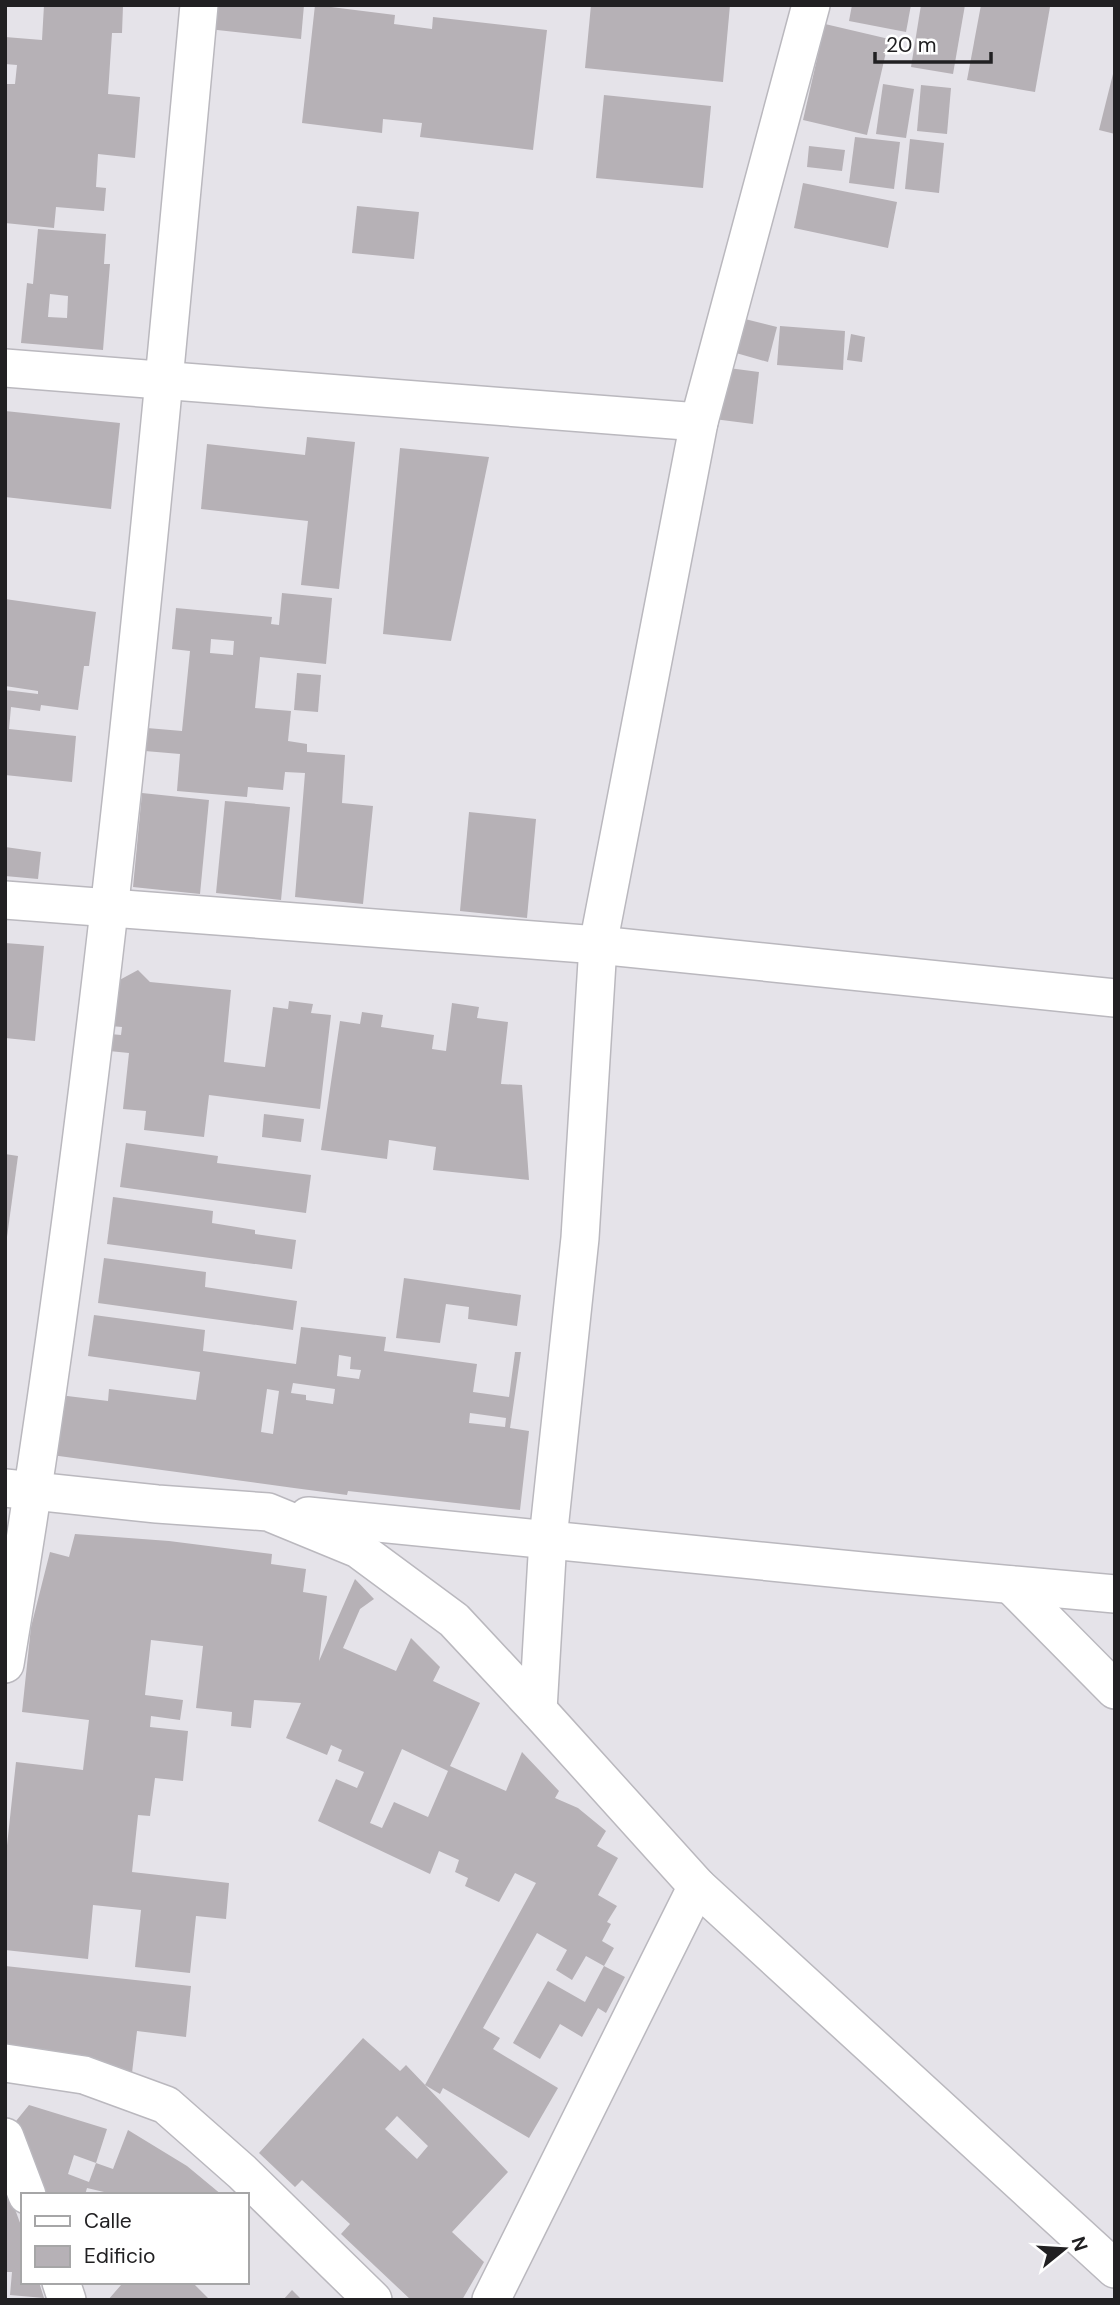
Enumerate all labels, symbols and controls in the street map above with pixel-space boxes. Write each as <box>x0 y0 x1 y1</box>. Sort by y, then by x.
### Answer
scale bar <box>875 21 990 65</box>
text: 20 m <box>886 31 937 59</box>
legend <box>21 2193 248 2284</box>
text: Calle <box>84 2207 132 2235</box>
north arrow <box>1029 2214 1099 2284</box>
text: N <box>1066 2233 1094 2254</box>
text: Edificio <box>84 2242 155 2270</box>

